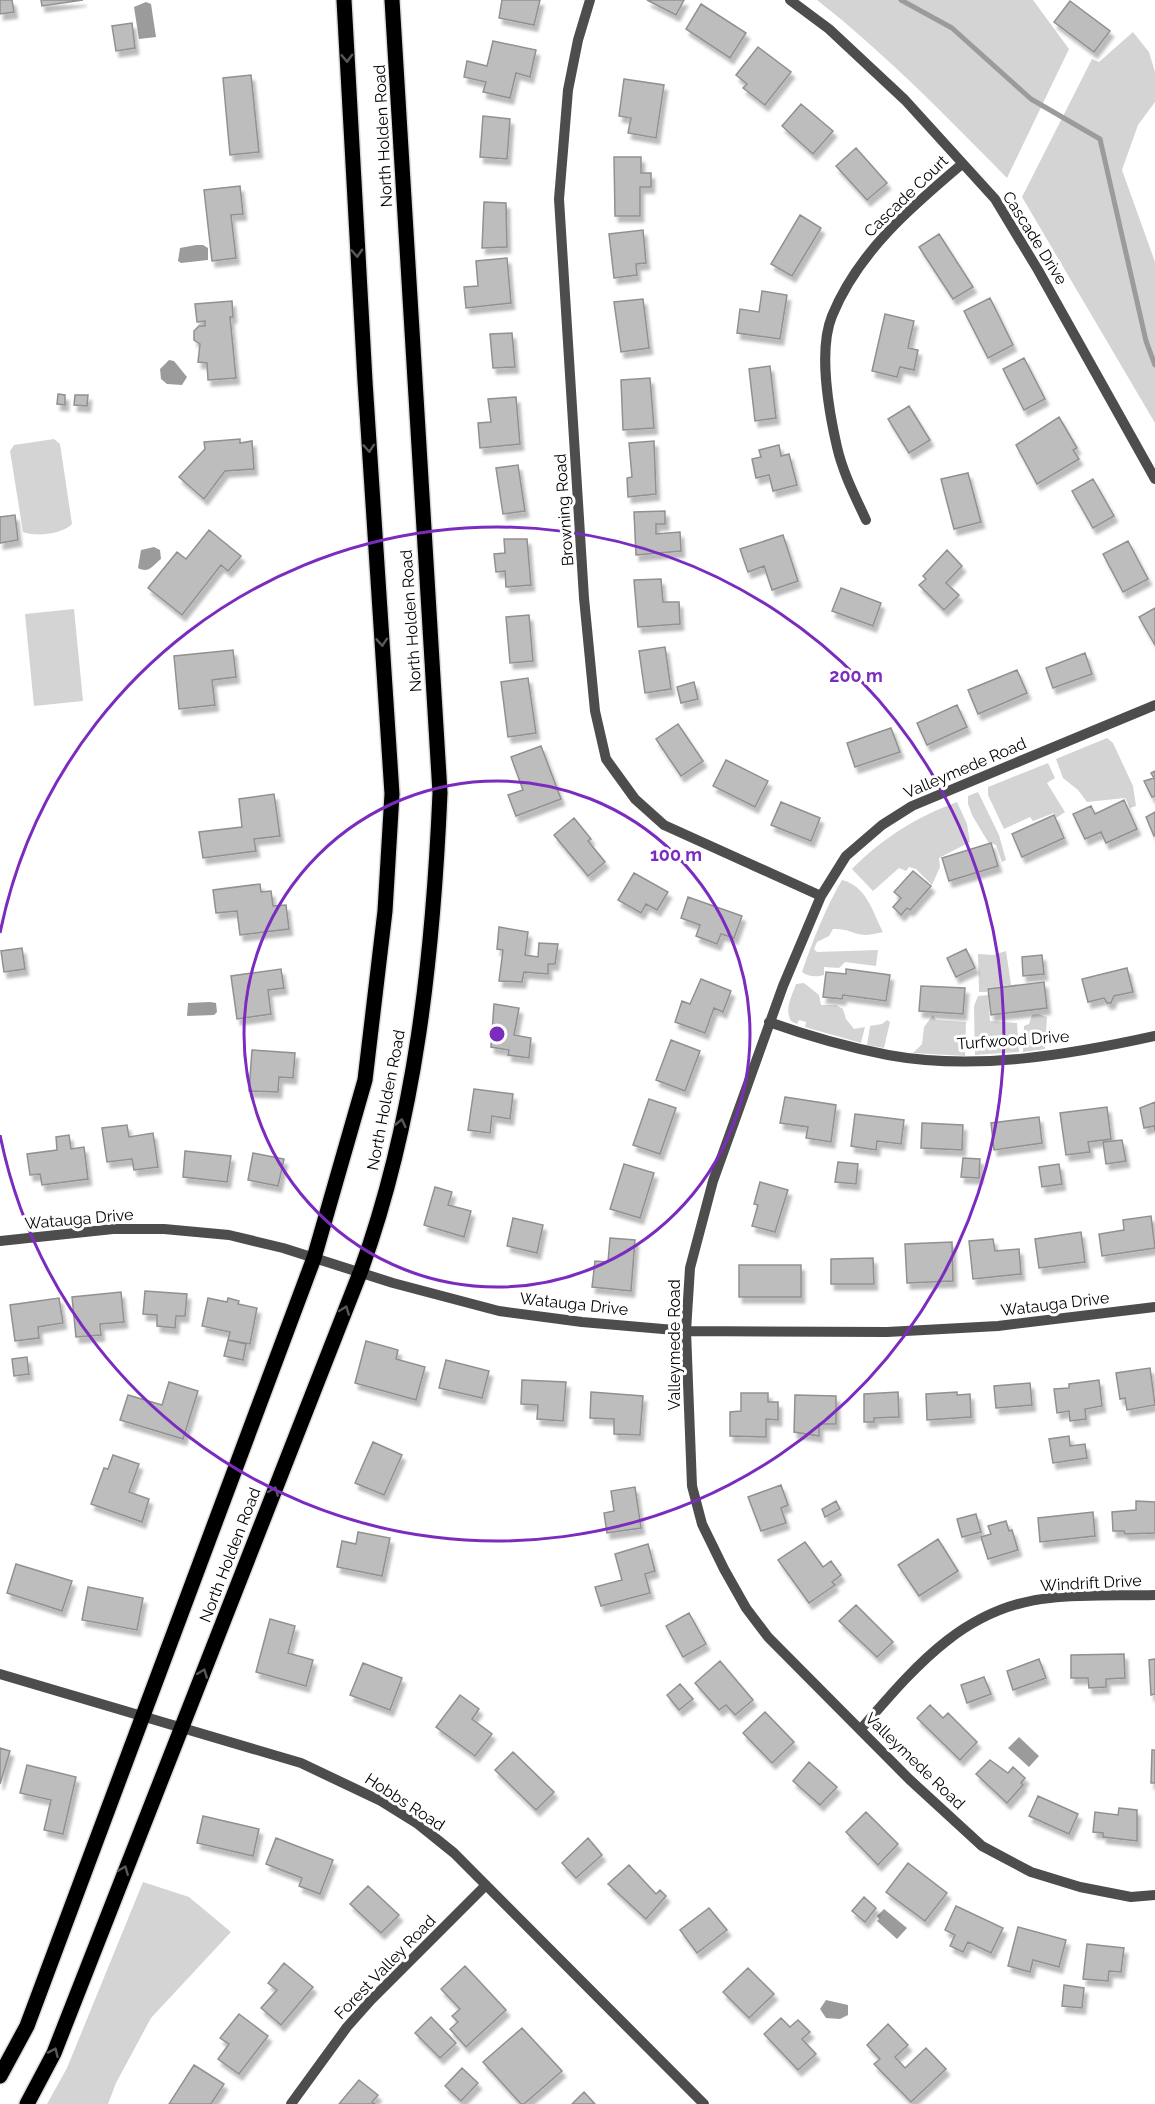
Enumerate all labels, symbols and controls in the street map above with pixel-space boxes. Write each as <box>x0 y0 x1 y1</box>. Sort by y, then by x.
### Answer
one-way arrow <box>340 54 353 63</box>
street label: North Holden Road <box>370 64 396 208</box>
street label: Cascade Court <box>860 151 952 241</box>
street label: Cascade Drive <box>999 188 1071 288</box>
one-way arrow <box>351 249 364 258</box>
one-way arrow <box>363 443 376 452</box>
street label: Browning Road <box>551 453 577 567</box>
street label: North Holden Road <box>397 549 425 693</box>
one-way arrow <box>376 638 389 647</box>
text: 200 m <box>829 665 883 686</box>
street label: Valleymede Road <box>901 734 1029 802</box>
text: 100 m <box>650 844 702 865</box>
centre of rings <box>487 1024 507 1044</box>
street label: Turfwood Drive <box>956 1027 1070 1053</box>
street label: North Holden Road <box>363 1028 409 1172</box>
one-way arrow <box>394 1118 407 1128</box>
street label: Watauga Drive <box>24 1205 134 1233</box>
street label: Valleymede Road <box>665 1279 684 1411</box>
street label: Watauga Drive <box>1000 1288 1110 1320</box>
street label: Watauga Drive <box>519 1289 629 1319</box>
one-way arrow <box>338 1305 351 1315</box>
street label: North Holden Road <box>196 1485 264 1625</box>
one-way arrow <box>267 1486 279 1497</box>
street label: Windrift Drive <box>1040 1571 1142 1595</box>
one-way arrow <box>196 1668 208 1679</box>
street label: Valleymede Road <box>861 1709 969 1813</box>
street label: Hobbs Road <box>362 1769 448 1835</box>
one-way arrow <box>117 1866 130 1876</box>
street label: Forest Valley Road <box>331 1911 439 2023</box>
one-way arrow <box>47 2048 59 2059</box>

